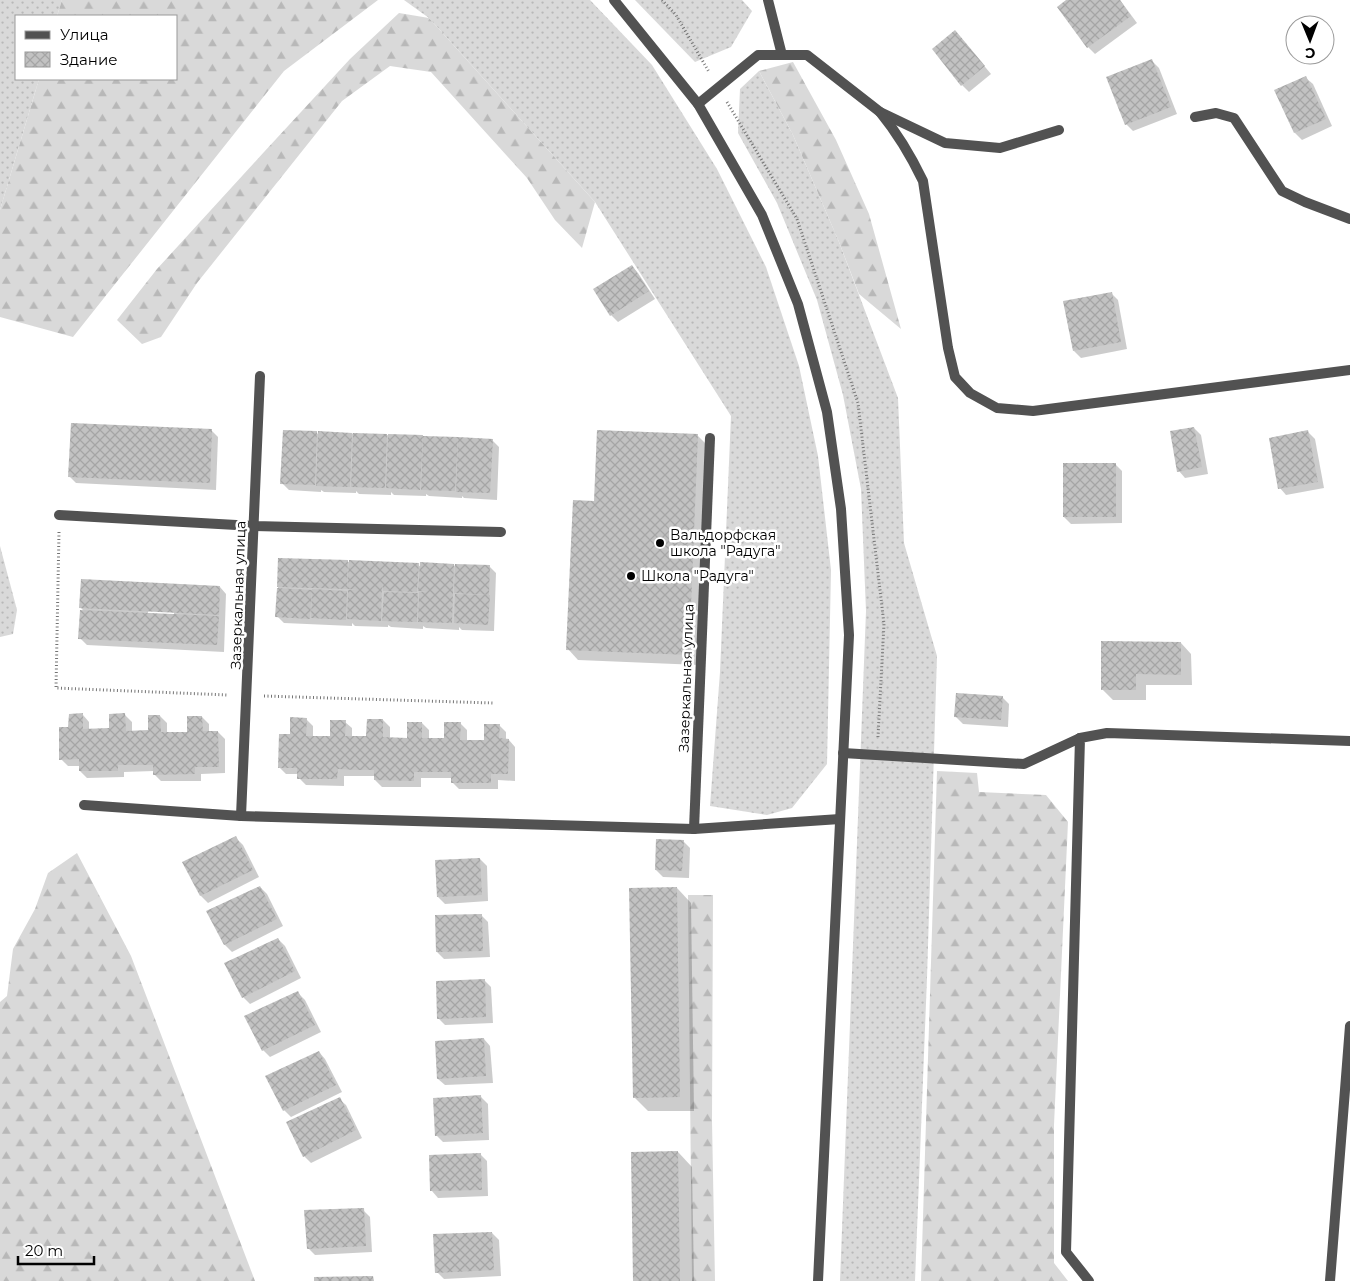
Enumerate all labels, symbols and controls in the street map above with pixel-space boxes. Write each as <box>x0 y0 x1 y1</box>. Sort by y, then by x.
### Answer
legend <box>15 15 178 80</box>
north arrow <box>1285 15 1335 65</box>
text: Улица <box>60 25 108 44</box>
text: С <box>1305 44 1315 62</box>
text: Здание <box>60 50 118 69</box>
street label: Зазеркальная улица <box>226 520 250 670</box>
place label: Вальдорфская школа "Радуга" <box>670 526 781 560</box>
marker: Вальдорфская школа "Радуга" <box>654 537 666 549</box>
place label: Школа "Радуга" <box>641 567 754 585</box>
marker: Школа "Радуга" <box>625 570 637 582</box>
street label: Зазеркальная улица <box>674 603 698 753</box>
scale bar <box>18 1234 94 1266</box>
text: 20 m <box>25 1241 63 1260</box>

